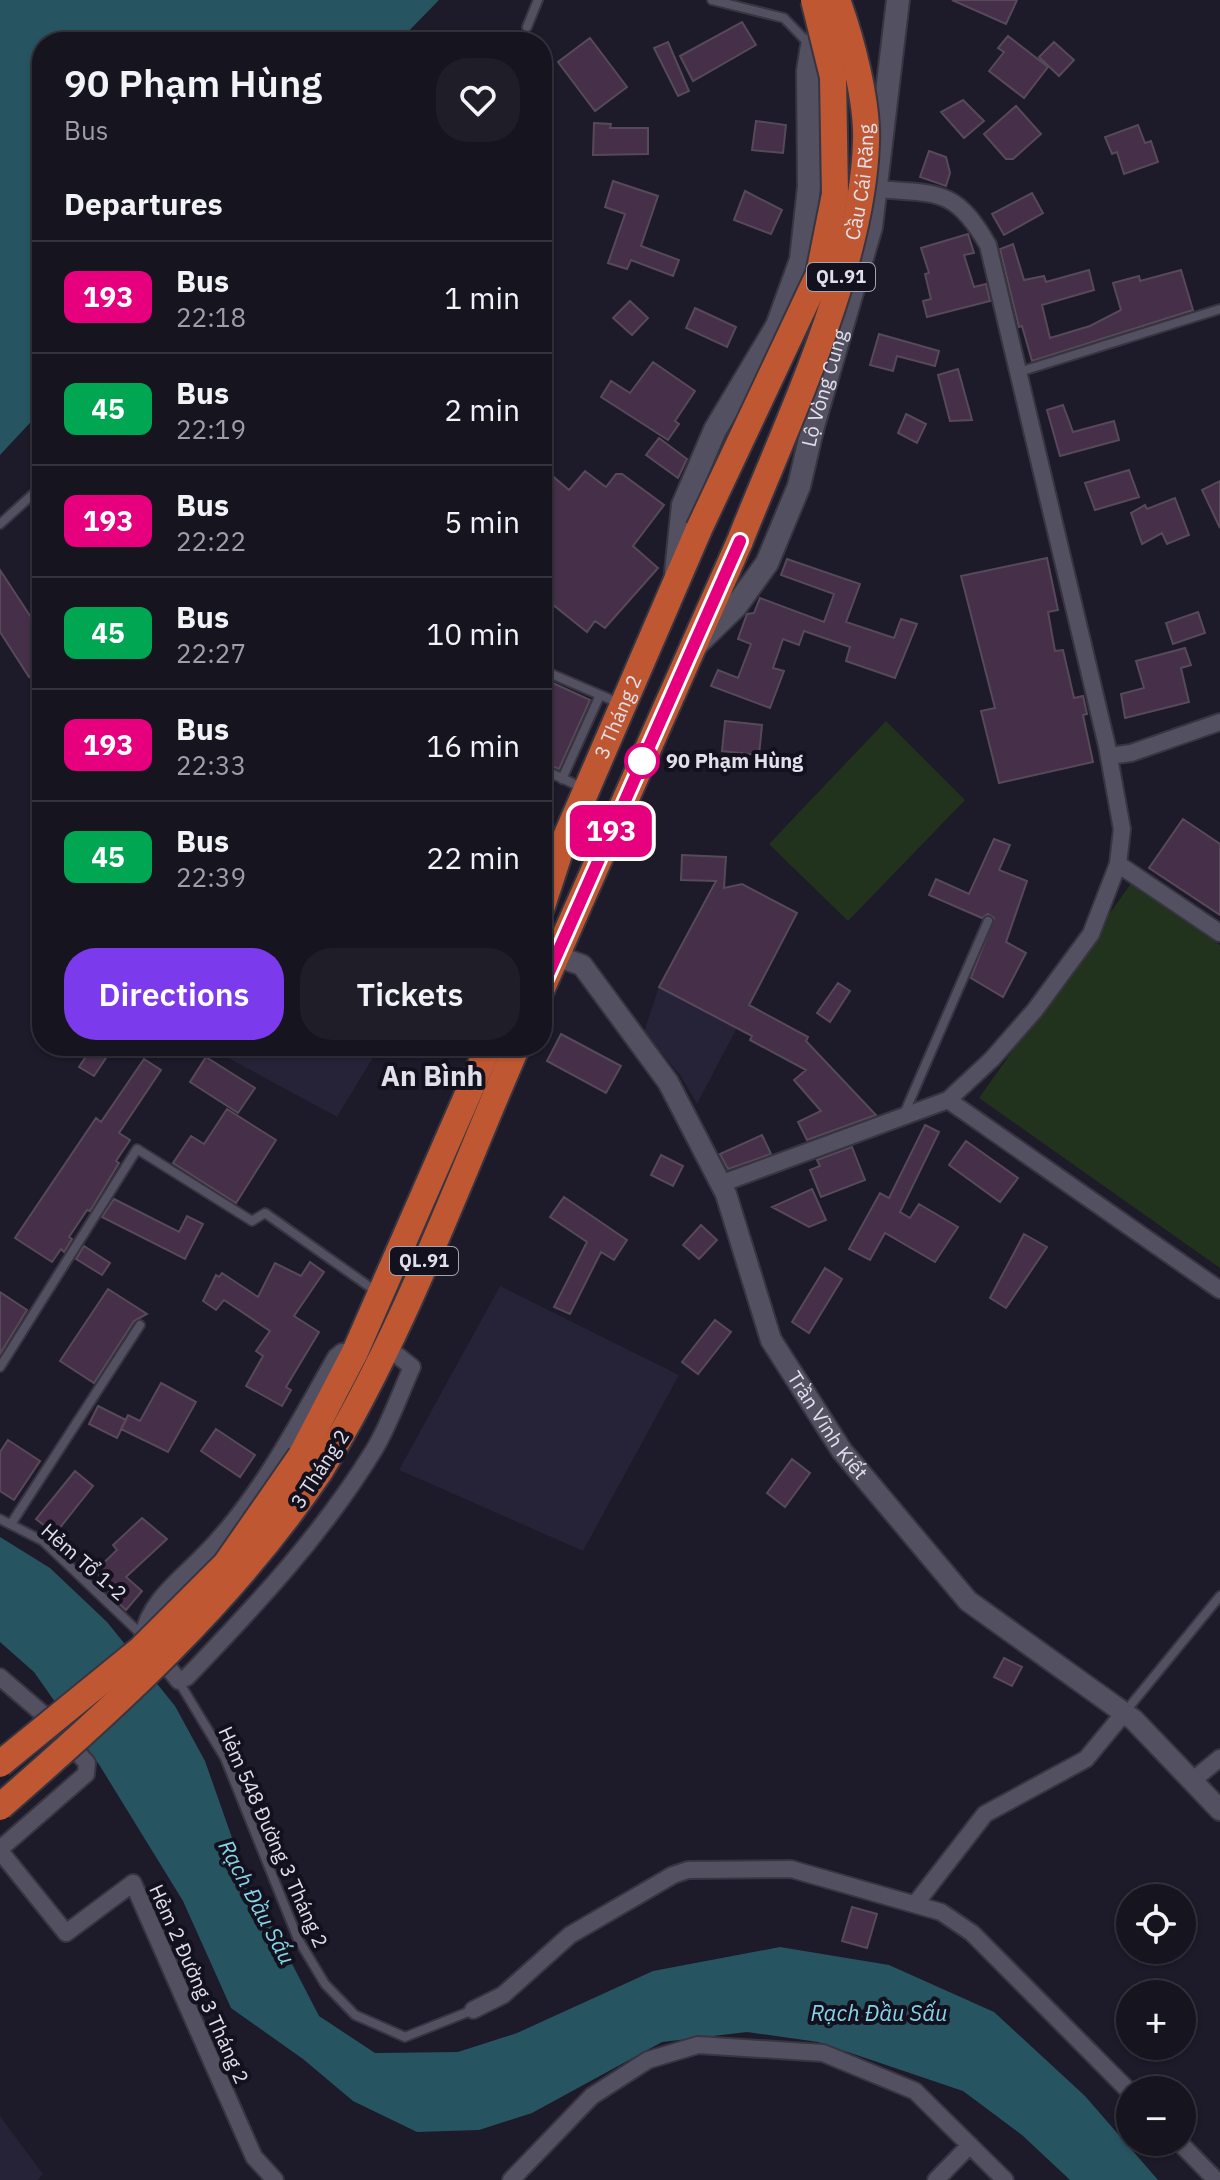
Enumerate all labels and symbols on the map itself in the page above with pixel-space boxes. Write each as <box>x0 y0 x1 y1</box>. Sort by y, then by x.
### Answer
street label: Cầu Cái Răng <box>838 123 879 243</box>
road number: QL.91 <box>807 263 875 291</box>
street label: Lộ Vòng Cung <box>795 326 854 449</box>
street label: 3 Tháng 2 <box>587 670 647 763</box>
marker: 90 Phạm Hùng <box>625 744 659 778</box>
place label: 90 Phạm Hùng <box>666 747 804 774</box>
line badge: 193 <box>565 805 657 857</box>
district label: An Bình <box>381 1057 483 1094</box>
road number: QL.91 <box>390 1247 458 1275</box>
street label: Trần Vĩnh Kiết <box>781 1366 874 1485</box>
street label: 3 Tháng 2 <box>284 1424 355 1513</box>
street label: Hẻm Tổ 1-2 <box>36 1517 133 1606</box>
street label: Hẻm 548 Đường 3 Tháng 2 <box>212 1722 335 1952</box>
water label: Rạch Đầu Sấu <box>212 1834 302 1969</box>
street label: Hẻm 2 Đường 3 Tháng 2 <box>143 1880 256 2088</box>
water label: Rạch Đầu Sấu <box>811 1998 947 2027</box>

